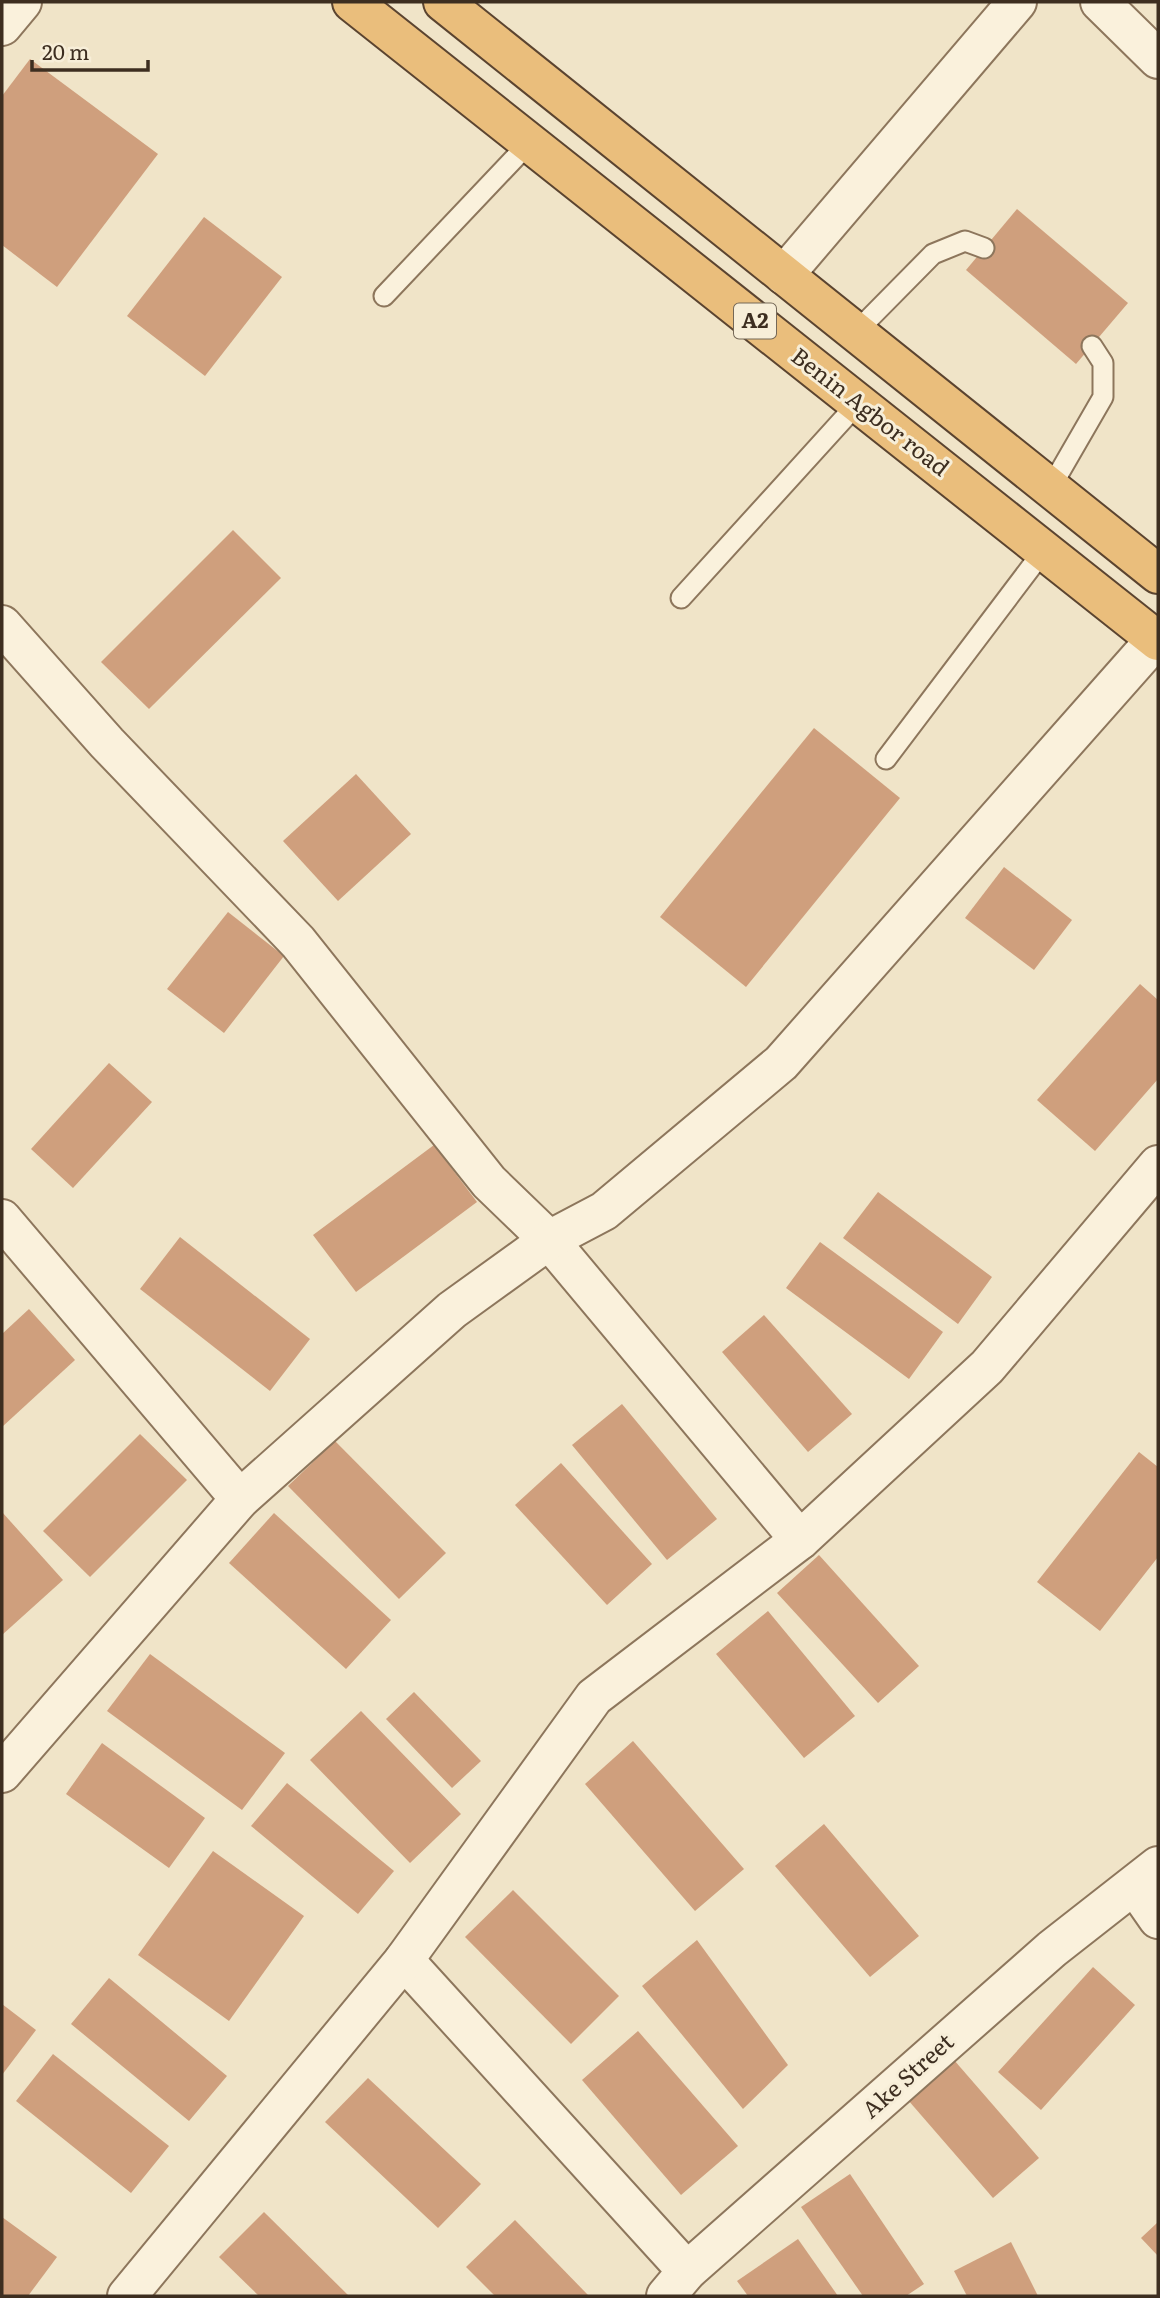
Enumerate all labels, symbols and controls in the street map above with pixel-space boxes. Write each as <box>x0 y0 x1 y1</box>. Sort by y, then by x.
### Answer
scale bar <box>32 28 147 72</box>
text: 20 m <box>42 35 89 66</box>
road number: A2 <box>734 304 776 338</box>
street label: Benin Agbor road <box>785 338 957 483</box>
street label: Ake Street <box>853 2024 961 2125</box>

